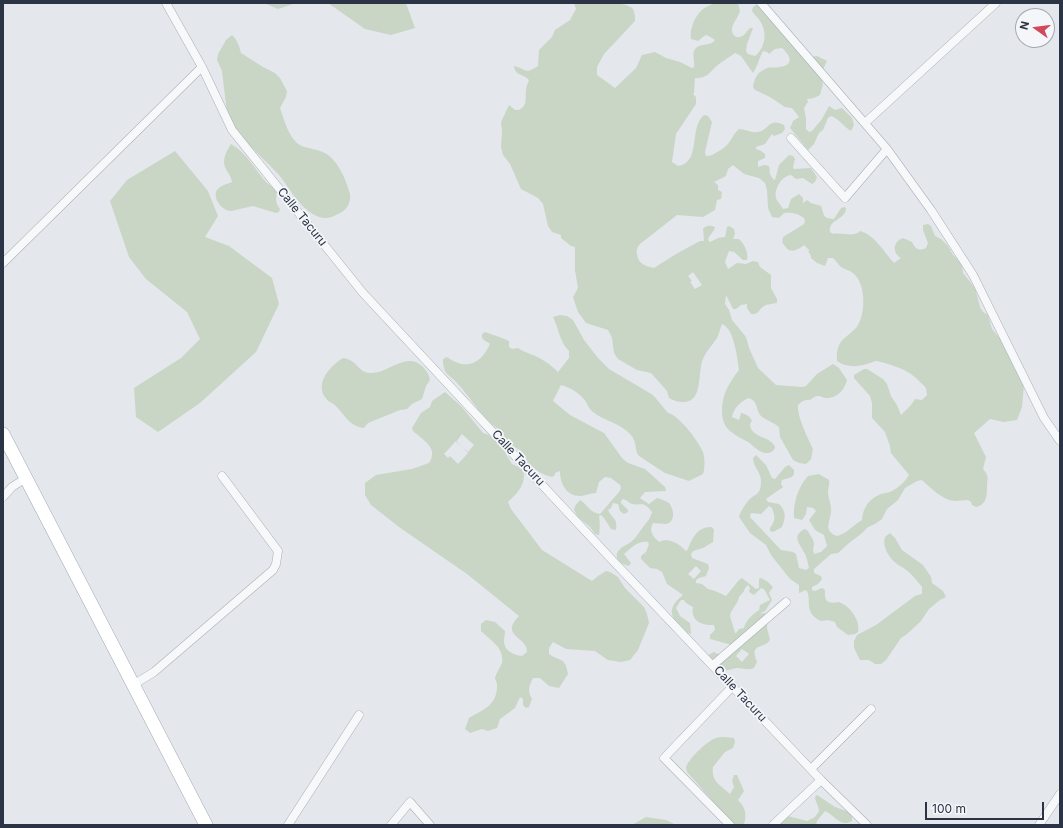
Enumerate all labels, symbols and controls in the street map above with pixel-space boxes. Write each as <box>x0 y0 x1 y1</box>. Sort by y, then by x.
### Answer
north arrow <box>1015 8 1055 48</box>
text: N <box>1017 20 1032 31</box>
street label: Calle Tacuru <box>274 185 330 249</box>
street label: Calle Tacuru <box>489 427 547 489</box>
street label: Calle Tacuru <box>711 663 769 725</box>
scale bar <box>927 794 1046 820</box>
text: 100 m <box>932 801 966 816</box>

